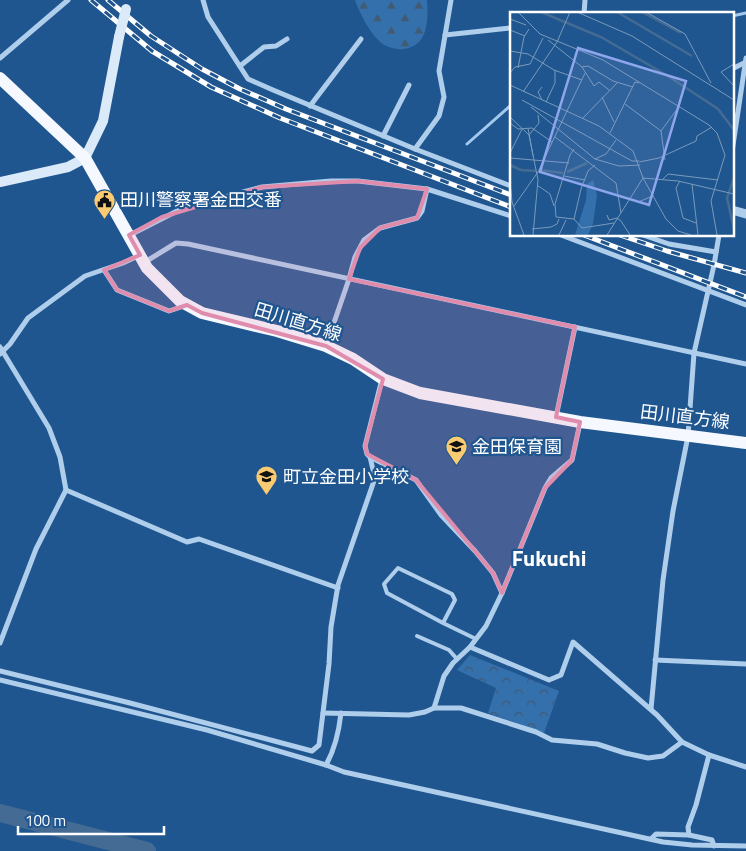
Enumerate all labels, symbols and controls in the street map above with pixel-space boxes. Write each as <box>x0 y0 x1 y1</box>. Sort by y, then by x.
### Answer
inset map <box>510 12 734 236</box>
place label: 田川警察署金田交番 <box>120 186 282 213</box>
public building icon: 田川警察署金田交番 <box>92 188 116 219</box>
street label: 田川直方線 <box>251 295 345 348</box>
street label: 田川直方線 <box>639 398 731 435</box>
place label: 金田保育園 <box>472 433 562 460</box>
school or university icon: 金田保育園 <box>444 435 468 466</box>
place label: 町立金田小学校 <box>283 463 409 490</box>
school or university icon: 町立金田小学校 <box>255 465 279 496</box>
district label: Fukuchi <box>512 541 586 575</box>
scale bar <box>18 804 164 836</box>
text: 100 m <box>25 809 66 832</box>

